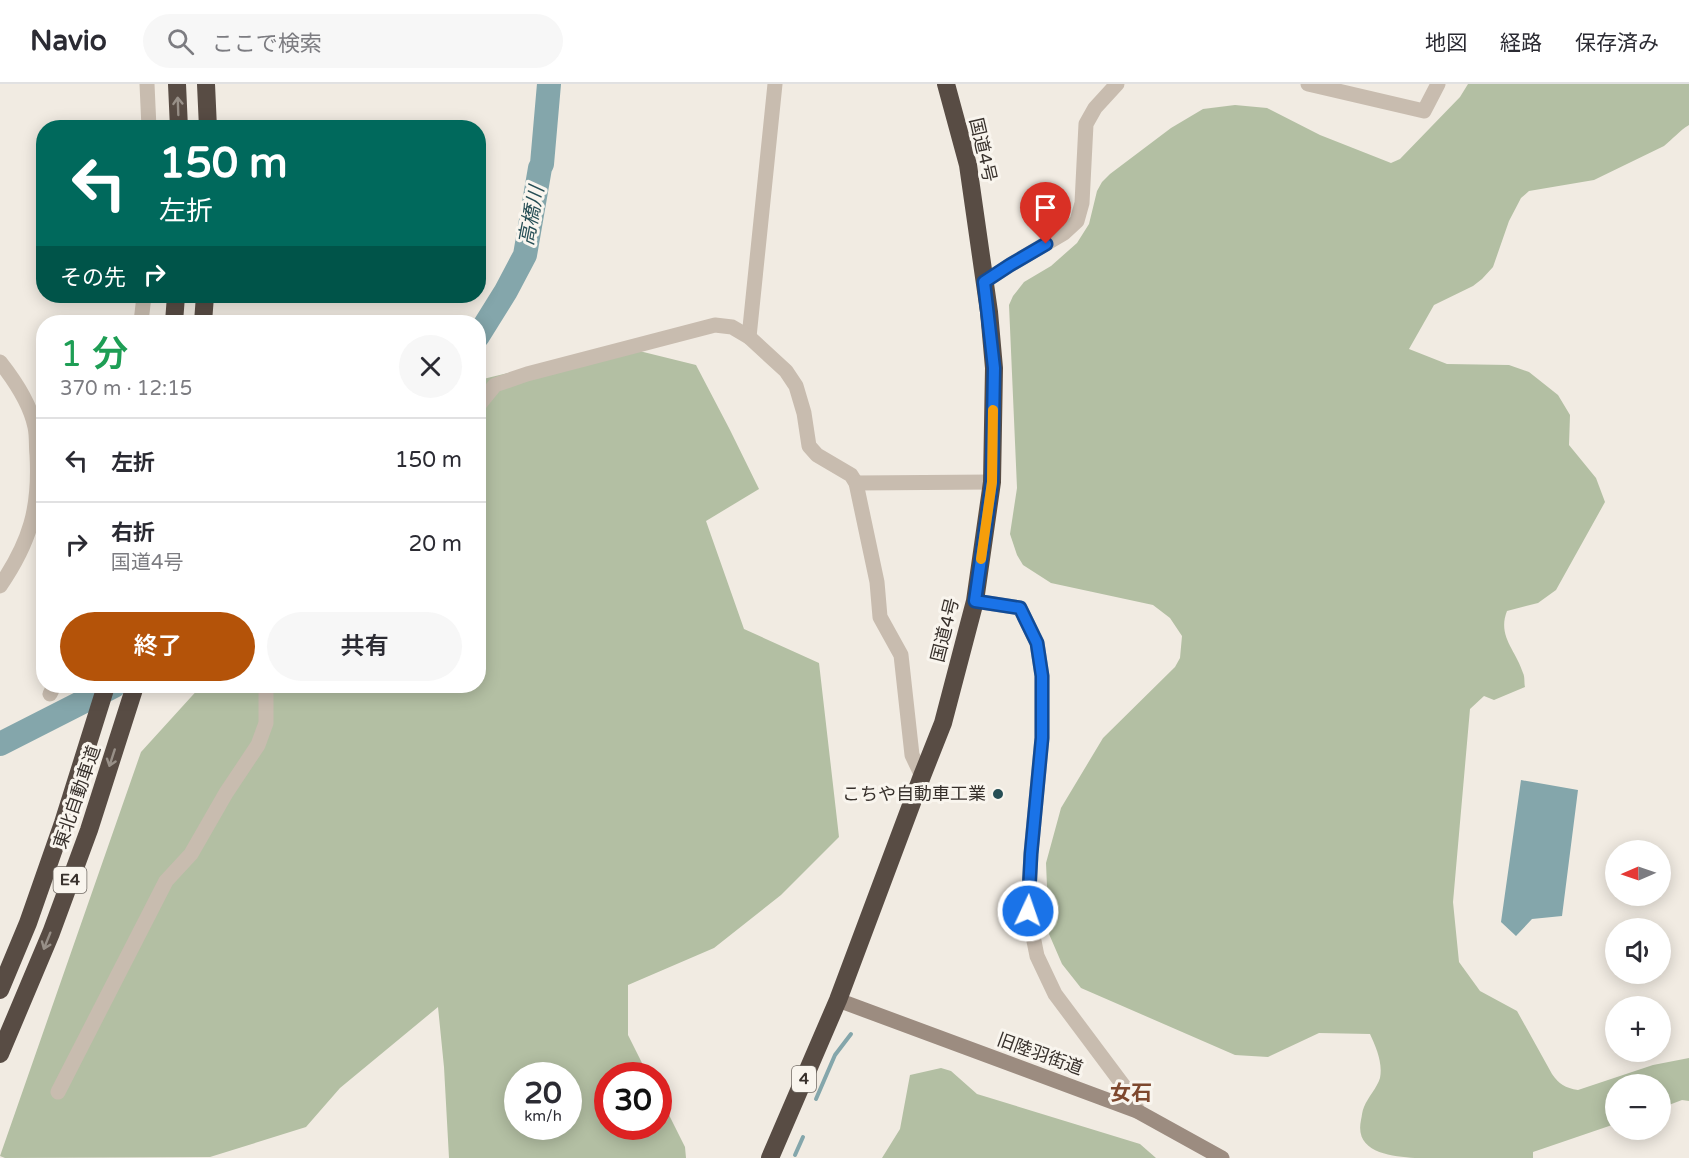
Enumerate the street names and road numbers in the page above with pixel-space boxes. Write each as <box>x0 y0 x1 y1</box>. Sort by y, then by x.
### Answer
street label: 国道4号 <box>965 116 1001 184</box>
street label: 国道4号 <box>926 596 964 664</box>
street label: 東北自動車道 <box>49 742 105 852</box>
road number: E4 <box>54 867 86 893</box>
street label: 旧陸羽街道 <box>994 1028 1086 1080</box>
road number: 4 <box>792 1066 816 1092</box>

